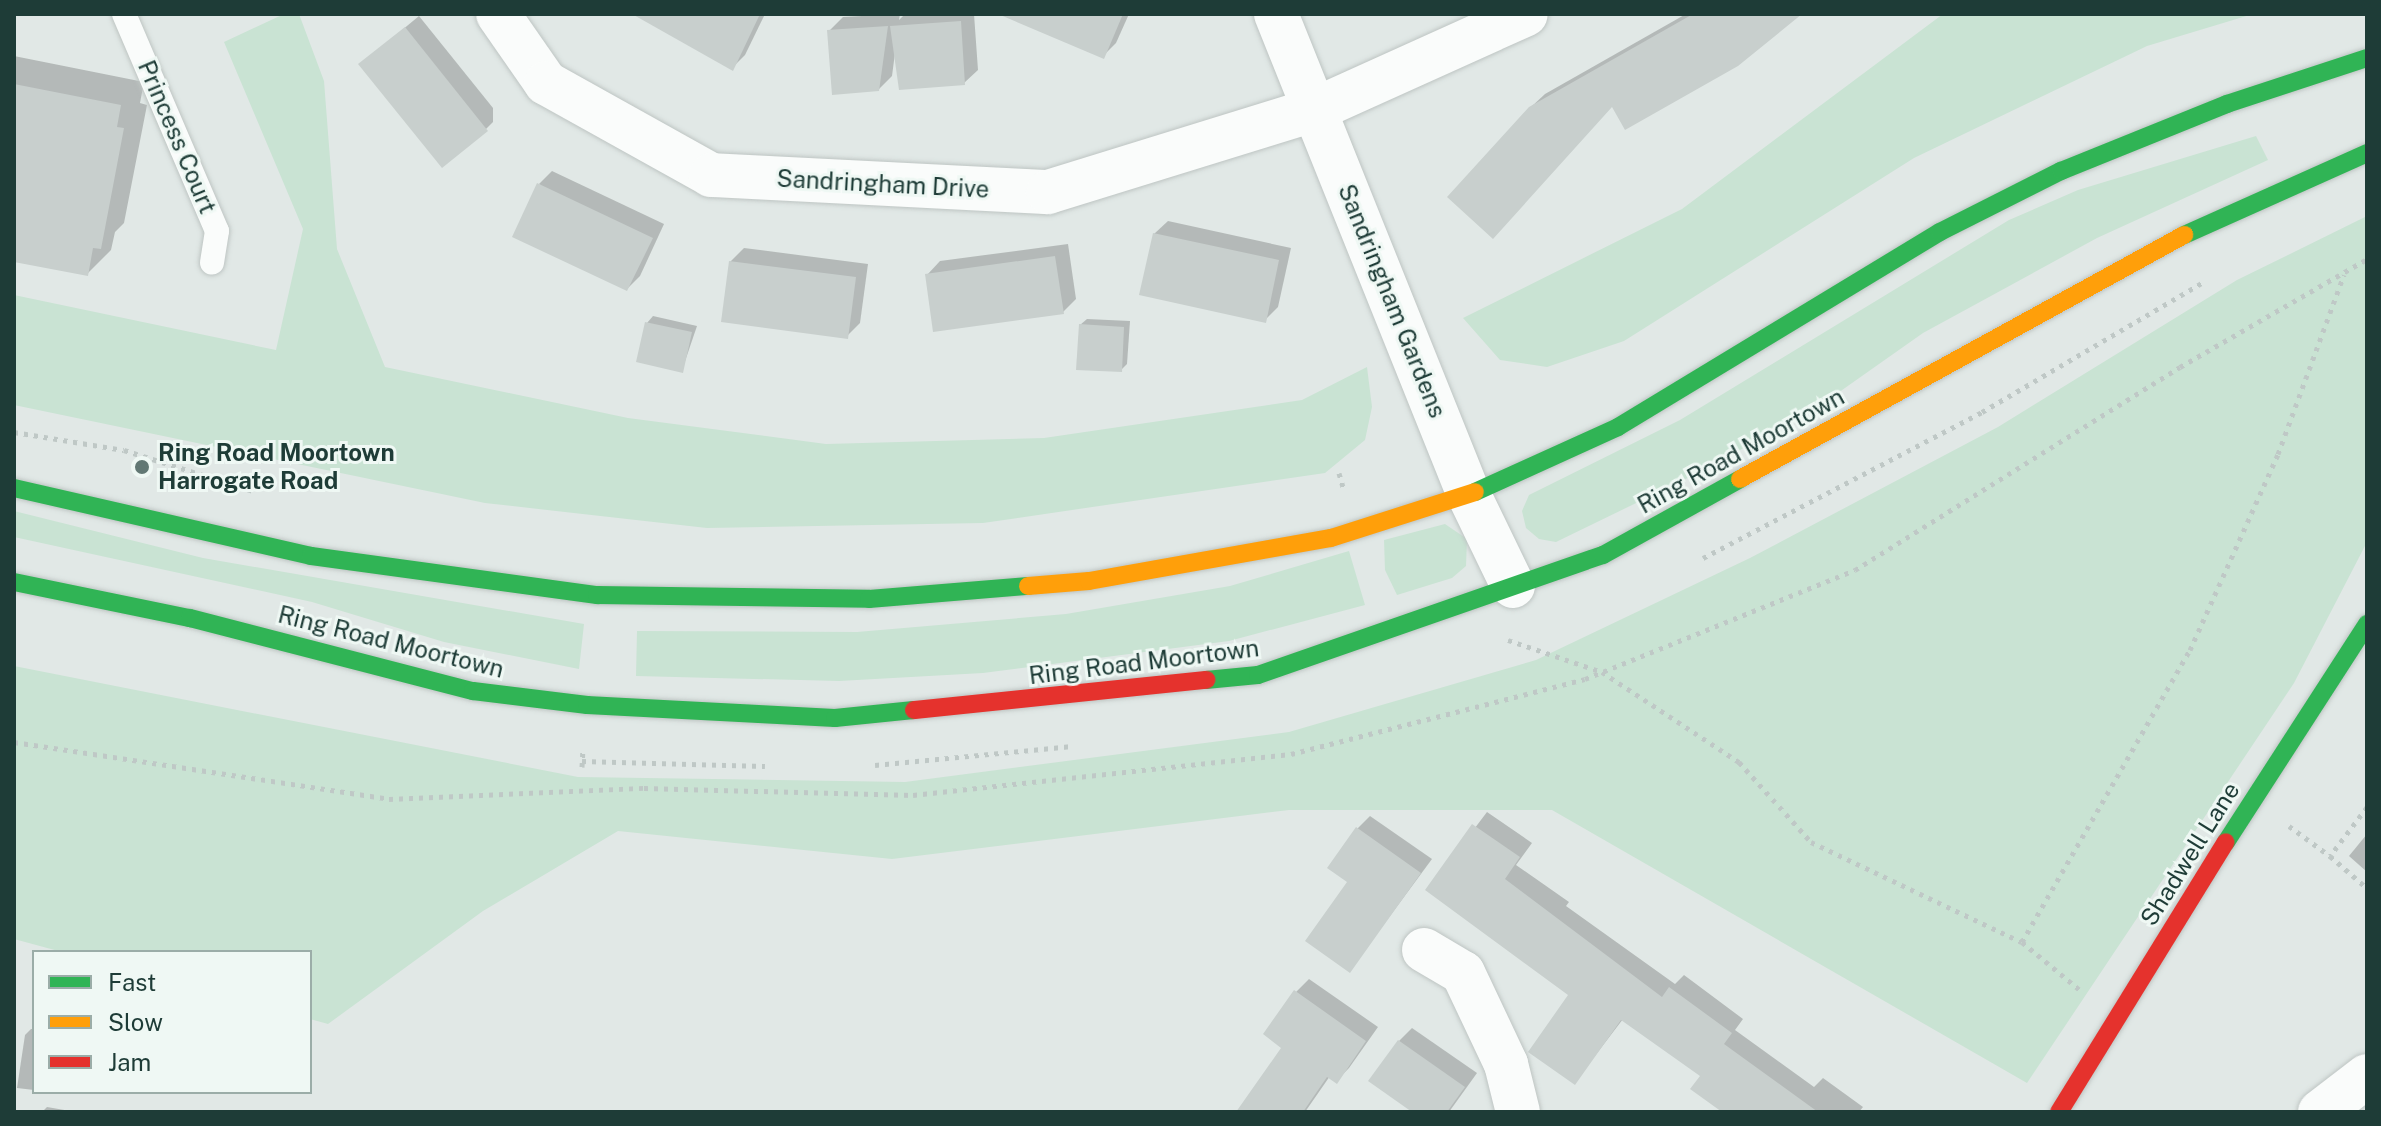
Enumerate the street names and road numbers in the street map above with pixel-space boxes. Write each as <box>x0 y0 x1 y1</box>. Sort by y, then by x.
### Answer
street label: Princess Court <box>132 56 222 218</box>
street label: Sandringham Drive <box>776 164 990 204</box>
street label: Sandringham Gardens <box>1332 180 1452 422</box>
street label: Ring Road Moortown <box>1633 382 1849 520</box>
street label: Ring Road Moortown <box>275 600 507 684</box>
street label: Ring Road Moortown <box>1027 634 1261 690</box>
street label: Shadwell Lane <box>2134 777 2246 931</box>

